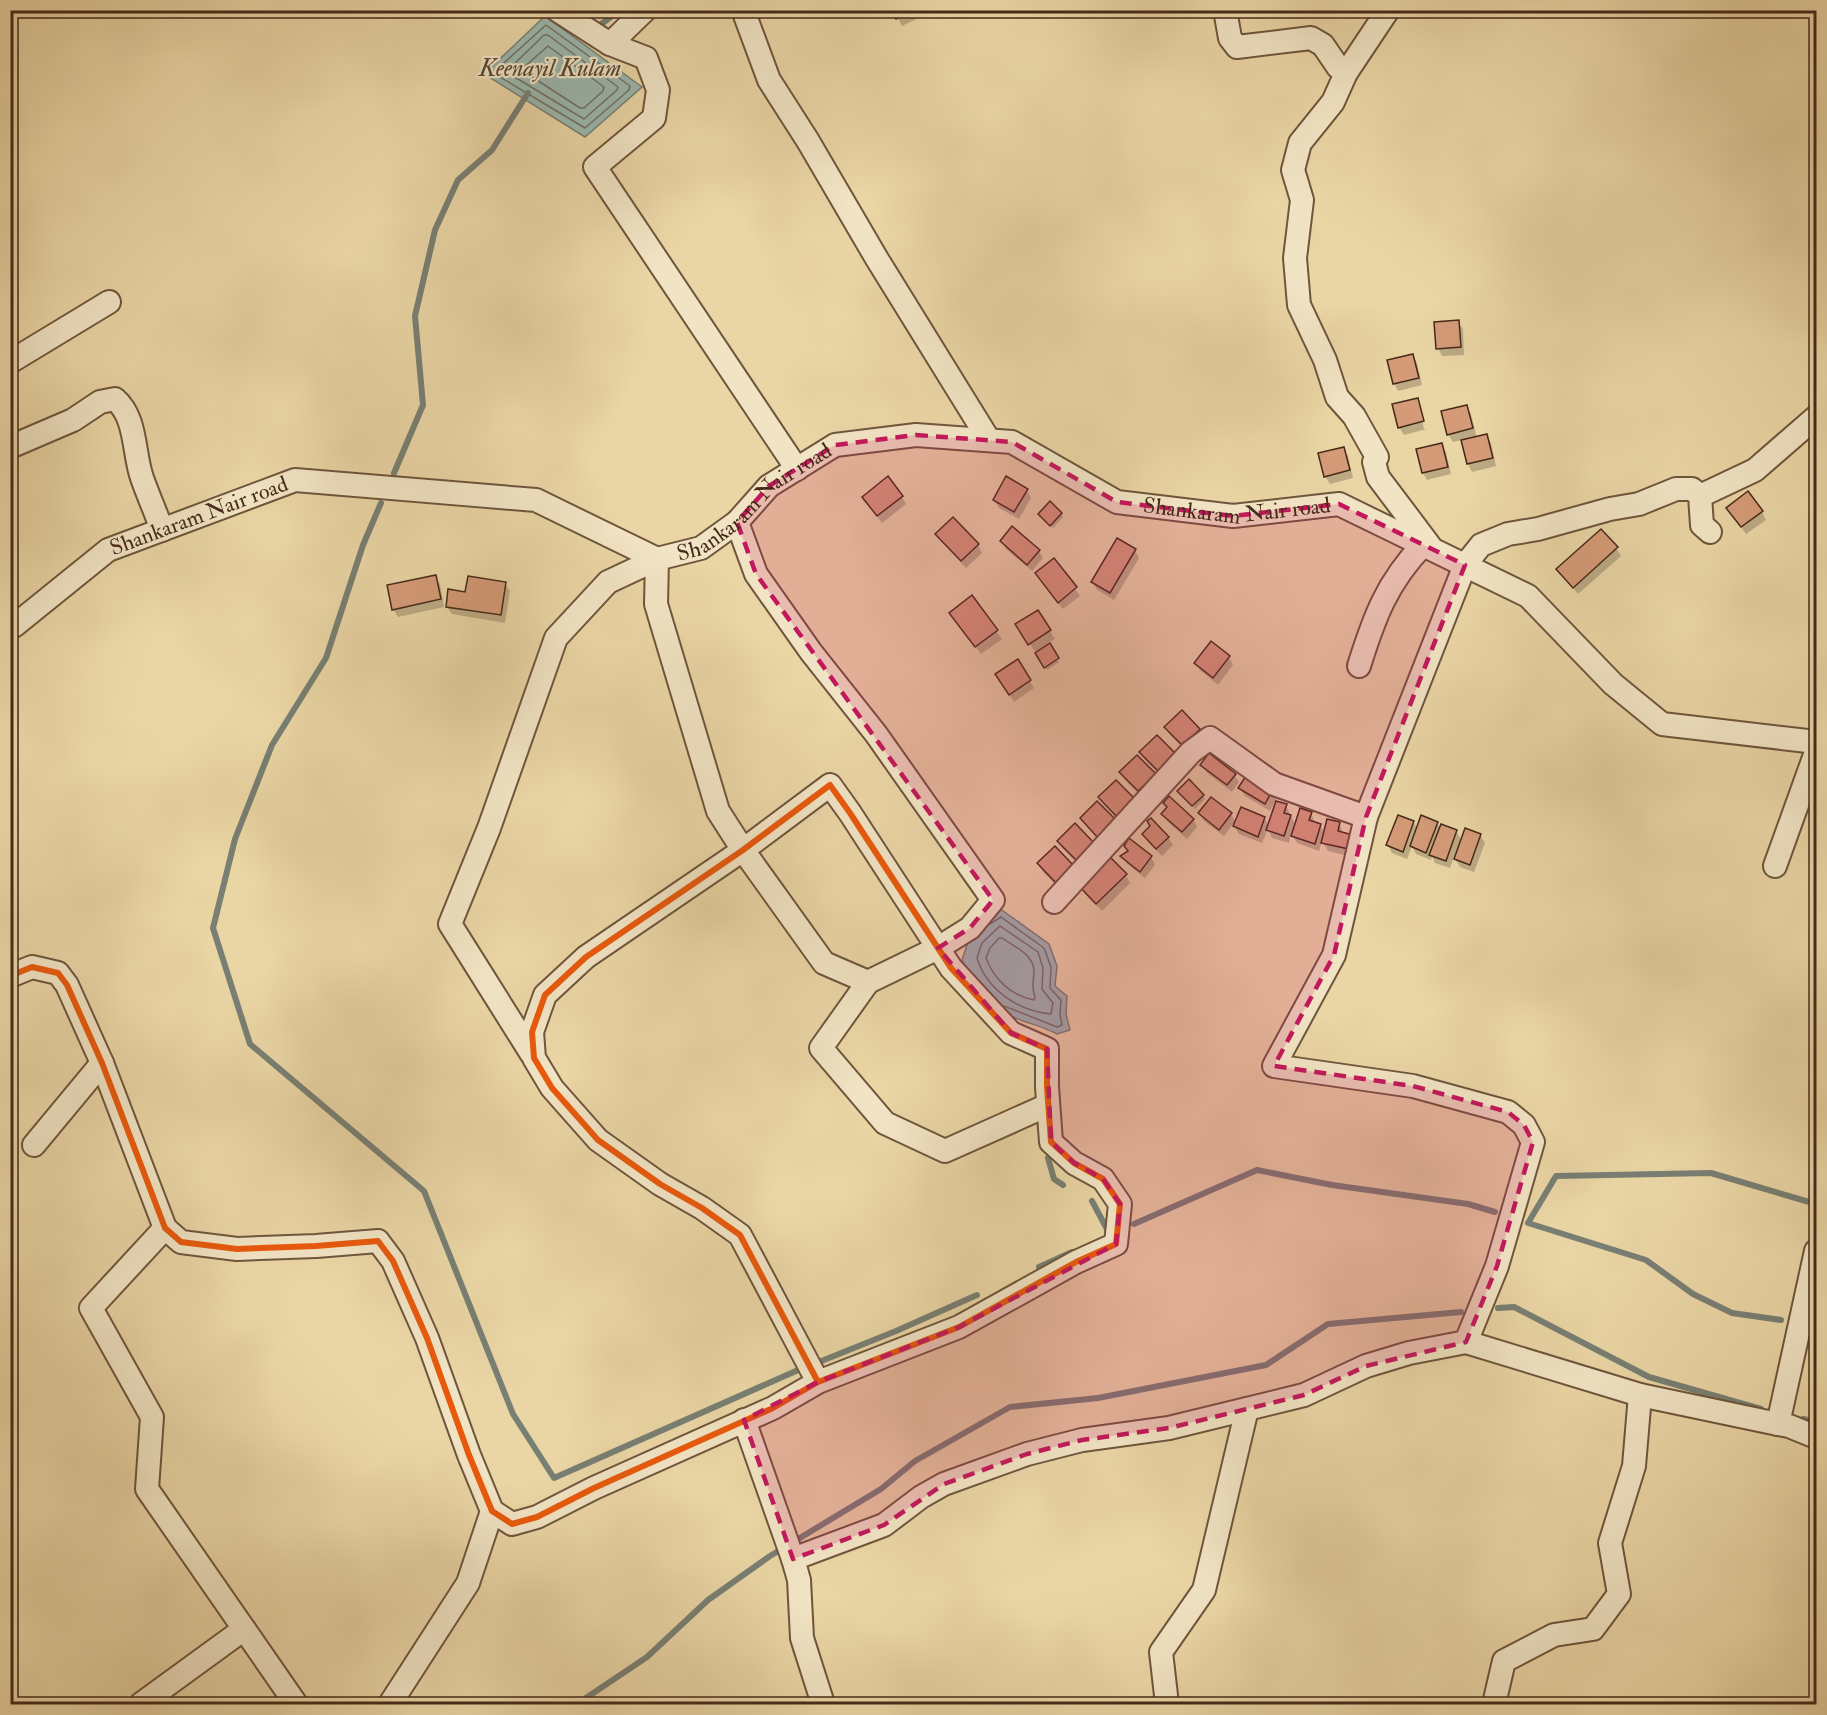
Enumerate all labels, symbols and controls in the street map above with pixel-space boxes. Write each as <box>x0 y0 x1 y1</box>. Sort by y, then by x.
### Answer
water label: Keenayil Kulam <box>478 53 621 84</box>
street label: Shankaram Nair road <box>674 436 837 567</box>
street label: Shankaram Nair road <box>106 470 292 562</box>
street label: Shankaram Nair road <box>1142 491 1332 531</box>

